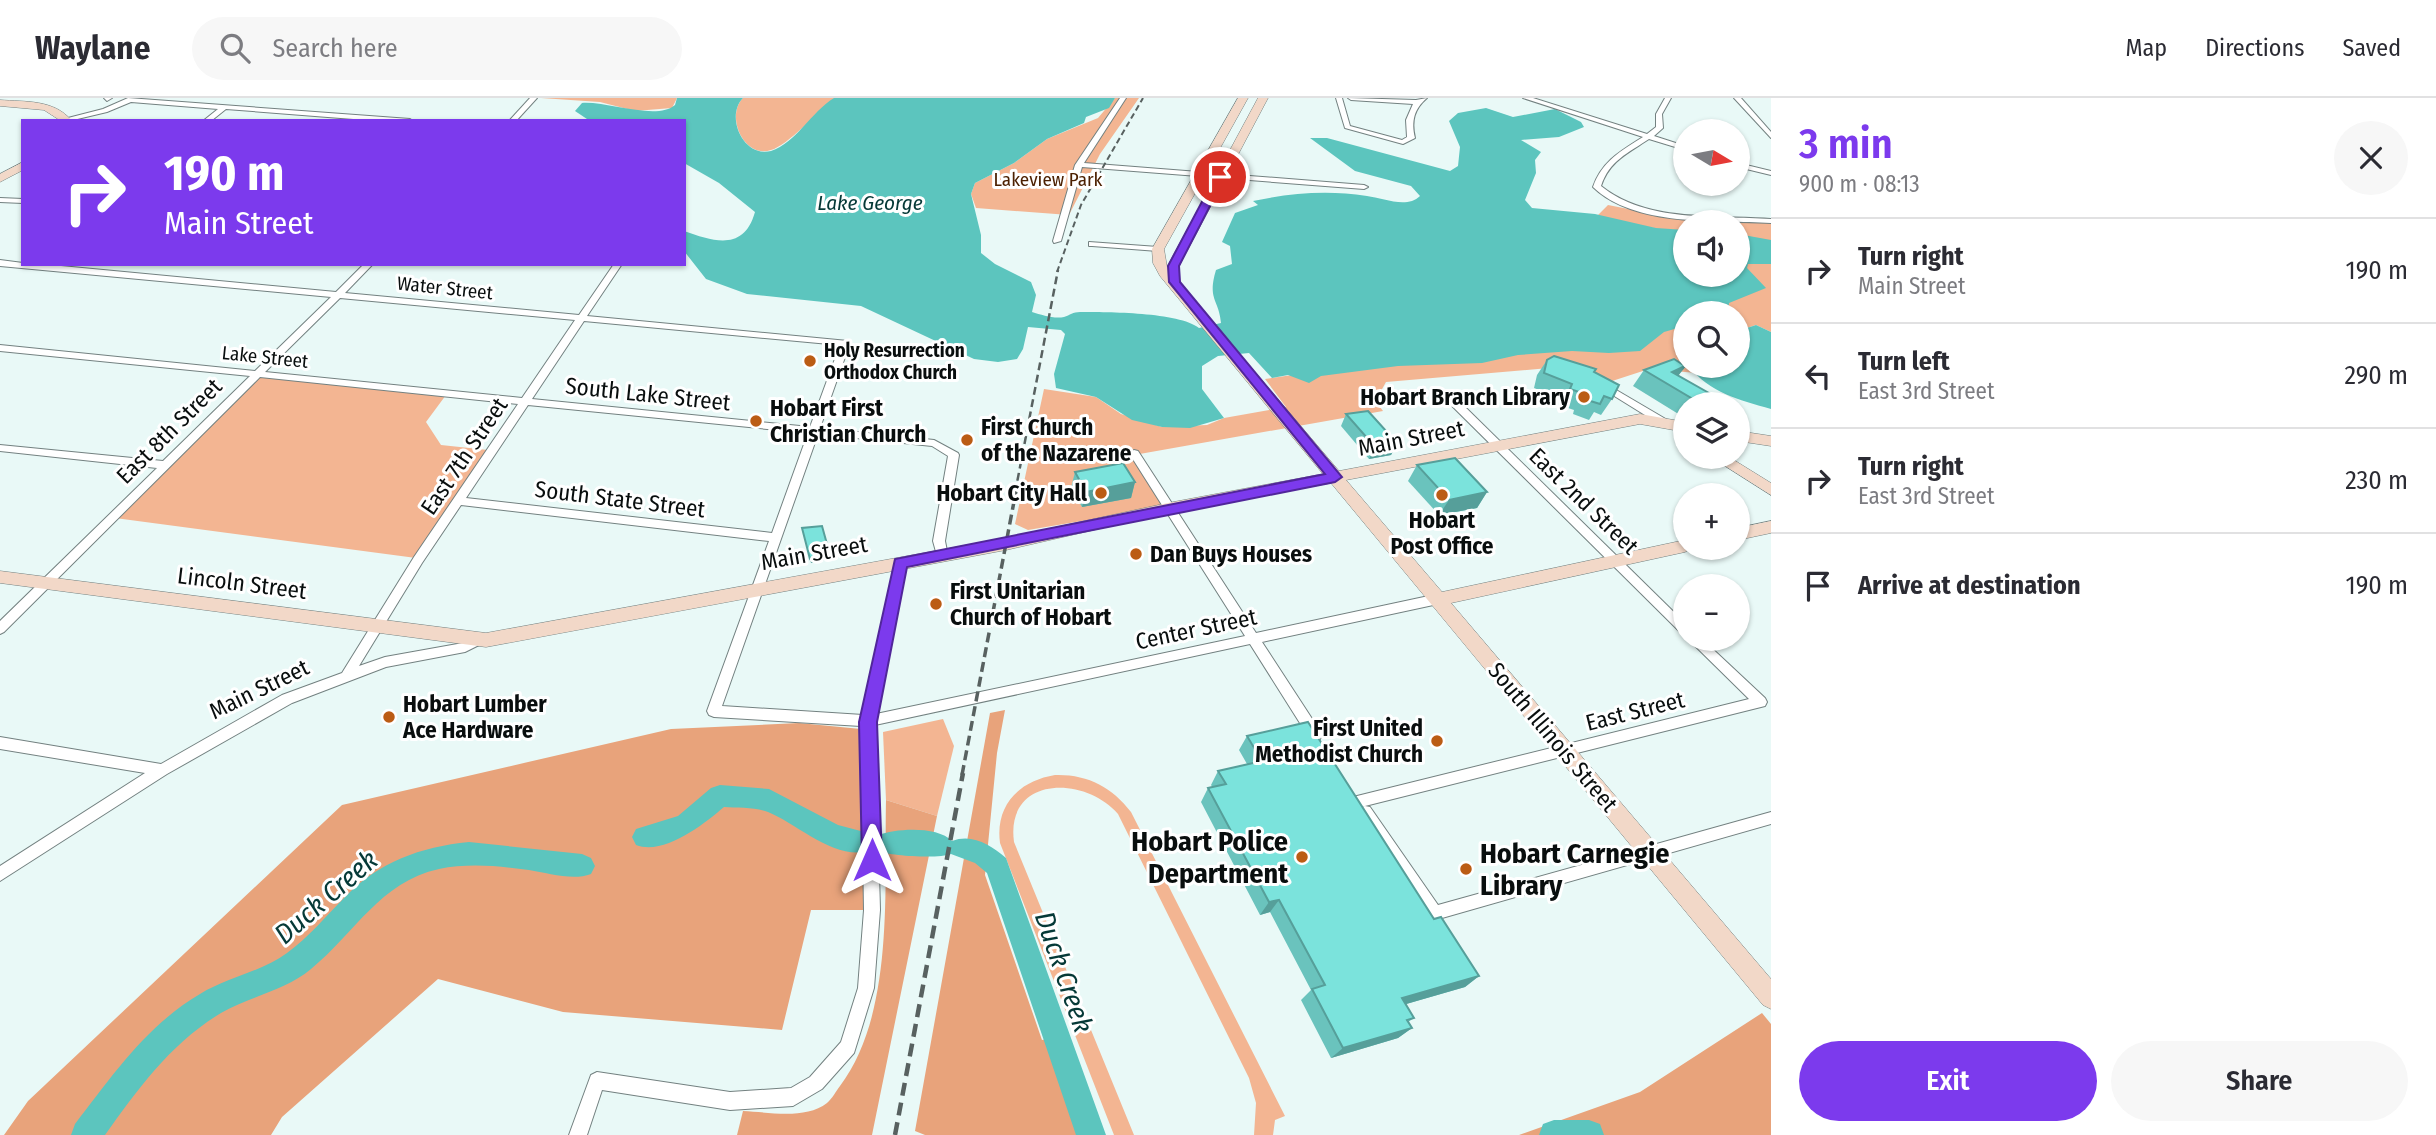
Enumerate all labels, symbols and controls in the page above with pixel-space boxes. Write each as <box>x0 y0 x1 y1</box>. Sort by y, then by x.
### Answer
search box <box>192 17 682 80</box>
text: Waylane <box>35 28 150 68</box>
icon: search <box>216 29 254 67</box>
text: Search here <box>272 33 398 64</box>
text: Map <box>2126 34 2167 62</box>
text: Directions <box>2205 34 2304 62</box>
text: Saved <box>2342 34 2401 62</box>
north arrow <box>1673 119 1750 196</box>
map controls <box>1673 119 1750 651</box>
text: 3 min <box>1799 119 1893 169</box>
button: close <box>2334 121 2408 195</box>
text: 190 m <box>164 144 284 203</box>
icon: right <box>49 147 140 238</box>
pin <box>1190 147 1250 207</box>
icon: arrive <box>1201 158 1239 196</box>
park label: Lakeview Park <box>994 168 1103 191</box>
text: 900 m · 08:13 <box>1799 170 1920 198</box>
water label: Lake George <box>817 190 923 216</box>
text: Main Street <box>164 204 314 242</box>
button: sound <box>1673 210 1750 287</box>
text: Turn right <box>1858 241 1964 272</box>
icon: right <box>1799 252 1837 290</box>
text: 190 m <box>2346 255 2408 286</box>
street label: Water Street <box>396 272 495 305</box>
text: Main Street <box>1858 272 1966 300</box>
button: search <box>1673 301 1750 378</box>
place label: Holy Resurrection Orthodox Church <box>824 339 965 384</box>
street label: Lake Street <box>221 341 310 373</box>
text: Turn left <box>1858 346 1950 377</box>
marker: Holy Resurrection Orthodox Church <box>802 353 818 369</box>
icon: left <box>1799 357 1837 395</box>
text: 290 m <box>2344 360 2408 391</box>
street label: South Lake Street <box>564 371 732 417</box>
street label: East 8th Street <box>110 372 228 490</box>
text: East 3rd Street <box>1858 377 1994 405</box>
place label: Hobart Branch Library <box>1360 383 1571 411</box>
marker: Hobart Branch Library <box>1576 389 1592 405</box>
street label: East 7th Street <box>415 392 514 520</box>
button: layers <box>1673 392 1750 469</box>
place label: Hobart First Christian Church <box>770 394 926 448</box>
marker: Hobart First Christian Church <box>748 413 764 429</box>
place label: First Church of the Nazarene <box>981 413 1132 467</box>
street label: Main Street <box>1356 414 1467 462</box>
marker: First Church of the Nazarene <box>959 432 975 448</box>
street label: East 2nd Street <box>1524 442 1645 560</box>
text: Turn right <box>1858 451 1964 482</box>
icon: right <box>1799 462 1837 500</box>
text: 230 m <box>2345 465 2408 496</box>
street label: South State Street <box>533 475 707 523</box>
place label: Hobart City Hall <box>936 479 1088 507</box>
text: East 3rd Street <box>1858 482 1994 510</box>
button: + <box>1673 483 1750 560</box>
marker: Hobart City Hall <box>1093 485 1109 501</box>
marker: Hobart Post Office <box>1434 487 1450 503</box>
place label: Hobart Post Office <box>1391 506 1494 560</box>
street label: Main Street <box>759 530 870 576</box>
place label: Dan Buys Houses <box>1150 540 1312 568</box>
marker: Dan Buys Houses <box>1128 546 1144 562</box>
street label: Lincoln Street <box>176 561 309 605</box>
icon: arrive <box>1799 567 1837 605</box>
text: Arrive at destination <box>1858 570 2081 601</box>
text: 190 m <box>2346 570 2408 601</box>
button: − <box>1673 574 1750 651</box>
place label: First Unitarian Church of Hobart <box>950 577 1112 631</box>
marker: First Unitarian Church of Hobart <box>928 596 944 612</box>
street label: Center Street <box>1133 602 1260 656</box>
street label: Main Street <box>205 653 314 725</box>
street label: South Illinois Street <box>1482 657 1624 818</box>
street label: East Street <box>1583 685 1688 737</box>
place label: Hobart Lumber Ace Hardware <box>402 690 547 744</box>
marker: Hobart Lumber Ace Hardware <box>381 709 397 725</box>
place label: First United Methodist Church <box>1255 714 1423 768</box>
marker: First United Methodist Church <box>1429 733 1445 749</box>
position arrow <box>835 823 909 897</box>
place label: Hobart Police Department <box>1131 825 1289 890</box>
place label: Hobart Carnegie Library <box>1480 837 1669 902</box>
water label: Duck Creek <box>268 843 385 951</box>
marker: Hobart Police Department <box>1294 849 1310 865</box>
marker: Hobart Carnegie Library <box>1458 861 1474 877</box>
water label: Duck Creek <box>1028 907 1100 1037</box>
button: Exit <box>1799 1041 2097 1121</box>
button: Share <box>2111 1041 2408 1121</box>

